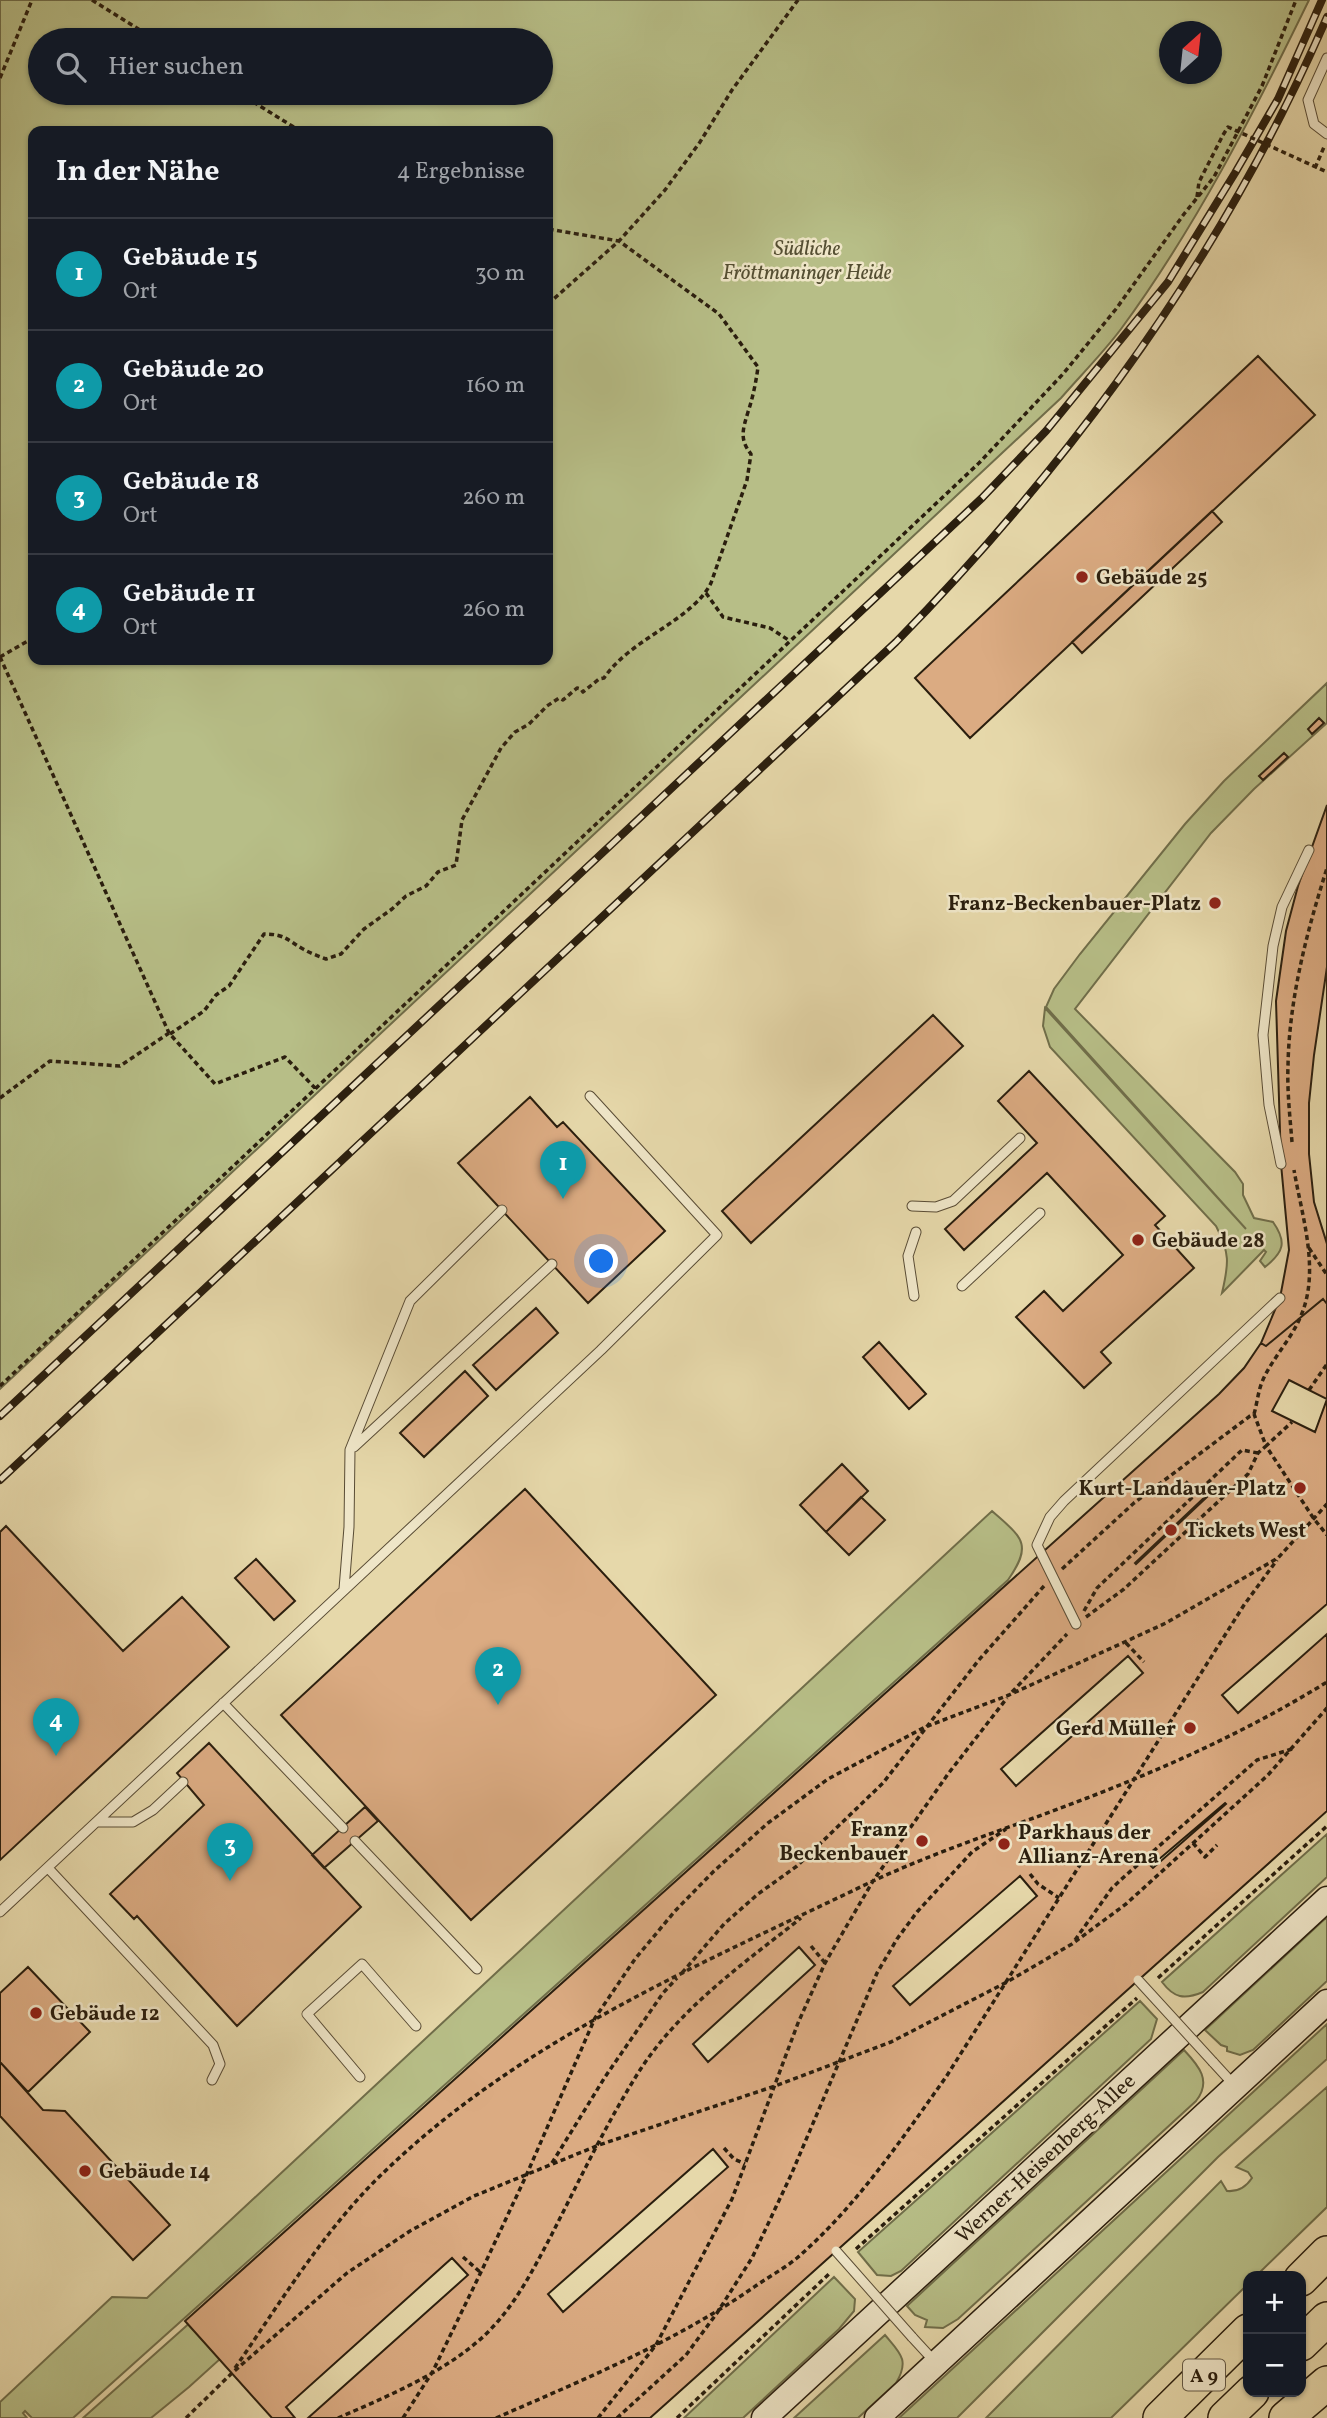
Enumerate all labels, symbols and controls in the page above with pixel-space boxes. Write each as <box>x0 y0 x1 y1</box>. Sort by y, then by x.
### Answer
north arrow <box>1159 21 1222 84</box>
search box <box>28 28 553 105</box>
icon: search <box>52 48 90 86</box>
text: Hier suchen <box>108 49 244 85</box>
text: In der Nähe <box>56 151 220 193</box>
text: 4 Ergebnisse <box>397 156 525 188</box>
park label: Südliche Fröttmaninger Heide <box>722 235 892 288</box>
text: Gebäude 15 <box>123 240 258 276</box>
text: 1 <box>74 258 84 290</box>
text: 30 m <box>475 258 525 290</box>
text: Ort <box>123 276 158 308</box>
text: Gebäude 20 <box>123 352 264 388</box>
text: 2 <box>73 370 85 402</box>
text: 160 m <box>466 370 525 402</box>
text: Ort <box>123 388 158 420</box>
text: Gebäude 18 <box>123 464 259 500</box>
text: 3 <box>73 482 85 514</box>
text: 260 m <box>462 482 525 514</box>
text: Ort <box>123 500 158 532</box>
place label: Gebäude 25 <box>1096 564 1207 593</box>
marker: Gebäude 25 <box>1074 569 1090 585</box>
text: Gebäude 11 <box>123 576 256 612</box>
text: 4 <box>72 594 86 626</box>
text: 260 m <box>462 594 525 626</box>
text: Ort <box>123 612 158 644</box>
place label: Franz-Beckenbauer-Platz <box>948 890 1201 919</box>
marker: Franz-Beckenbauer-Platz <box>1207 895 1223 911</box>
pin: 1 <box>540 1141 586 1199</box>
place label: Gebäude 28 <box>1152 1227 1265 1256</box>
marker: Gebäude 28 <box>1130 1232 1146 1248</box>
your location <box>584 1244 618 1278</box>
place label: Kurt-Landauer-Platz <box>1078 1475 1286 1504</box>
marker: Kurt-Landauer-Platz <box>1292 1480 1308 1496</box>
place label: Tickets West <box>1185 1517 1306 1546</box>
marker: Tickets West <box>1163 1522 1179 1538</box>
pin: 2 <box>475 1647 521 1705</box>
pin: 4 <box>33 1698 79 1756</box>
place label: Gerd Müller <box>1056 1715 1176 1744</box>
marker: Gerd Müller <box>1182 1720 1198 1736</box>
place label: Franz Beckenbauer <box>779 1816 908 1869</box>
place label: Parkhaus der Allianz-Arena <box>1018 1819 1159 1872</box>
pin: 3 <box>207 1823 253 1881</box>
marker: Franz Beckenbauer <box>914 1833 930 1849</box>
marker: Parkhaus der Allianz-Arena <box>996 1836 1012 1852</box>
place label: Gebäude 12 <box>50 2000 160 2029</box>
marker: Gebäude 12 <box>28 2005 44 2021</box>
street label: Werner-Heisenberg-Allee <box>949 2068 1143 2250</box>
place label: Gebäude 14 <box>99 2158 211 2187</box>
marker: Gebäude 14 <box>77 2163 93 2179</box>
map controls <box>1243 2271 1306 2397</box>
button: + <box>1243 2271 1306 2334</box>
button: − <box>1243 2334 1306 2397</box>
road number: A 9 <box>1183 2360 1225 2390</box>

